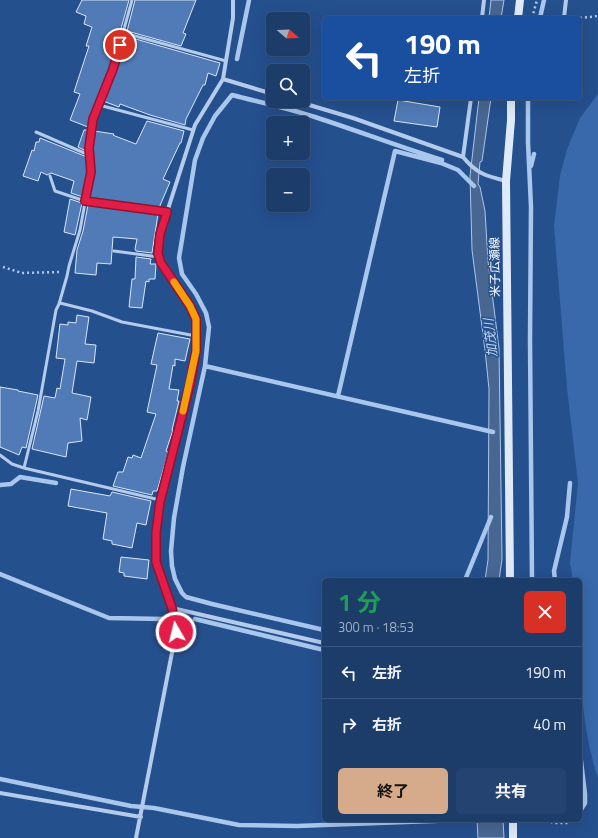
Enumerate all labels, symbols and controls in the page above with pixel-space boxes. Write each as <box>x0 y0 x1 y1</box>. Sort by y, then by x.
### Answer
north arrow <box>266 12 310 56</box>
map controls <box>266 12 310 212</box>
text: 190 m <box>404 22 481 65</box>
pin <box>103 28 137 62</box>
icon: left <box>338 32 390 84</box>
icon: arrive <box>109 34 131 56</box>
text: 左折 <box>404 62 440 89</box>
button: search <box>266 64 310 108</box>
button: + <box>266 116 310 160</box>
button: − <box>266 168 310 212</box>
street label: 米子広瀬線 <box>484 237 505 297</box>
water label: 加茂川 <box>478 316 502 358</box>
text: 1 分 <box>338 584 381 620</box>
button: close <box>524 591 566 633</box>
position arrow <box>155 611 197 653</box>
text: 300 m · 18:53 <box>338 617 414 637</box>
text: 左折 <box>372 661 402 684</box>
text: 190 m <box>525 661 566 684</box>
icon: left <box>338 662 360 684</box>
text: 右折 <box>372 713 402 736</box>
text: 40 m <box>533 713 566 736</box>
icon: right <box>338 714 360 736</box>
button: 終了 <box>338 768 448 814</box>
button: 共有 <box>456 768 566 814</box>

